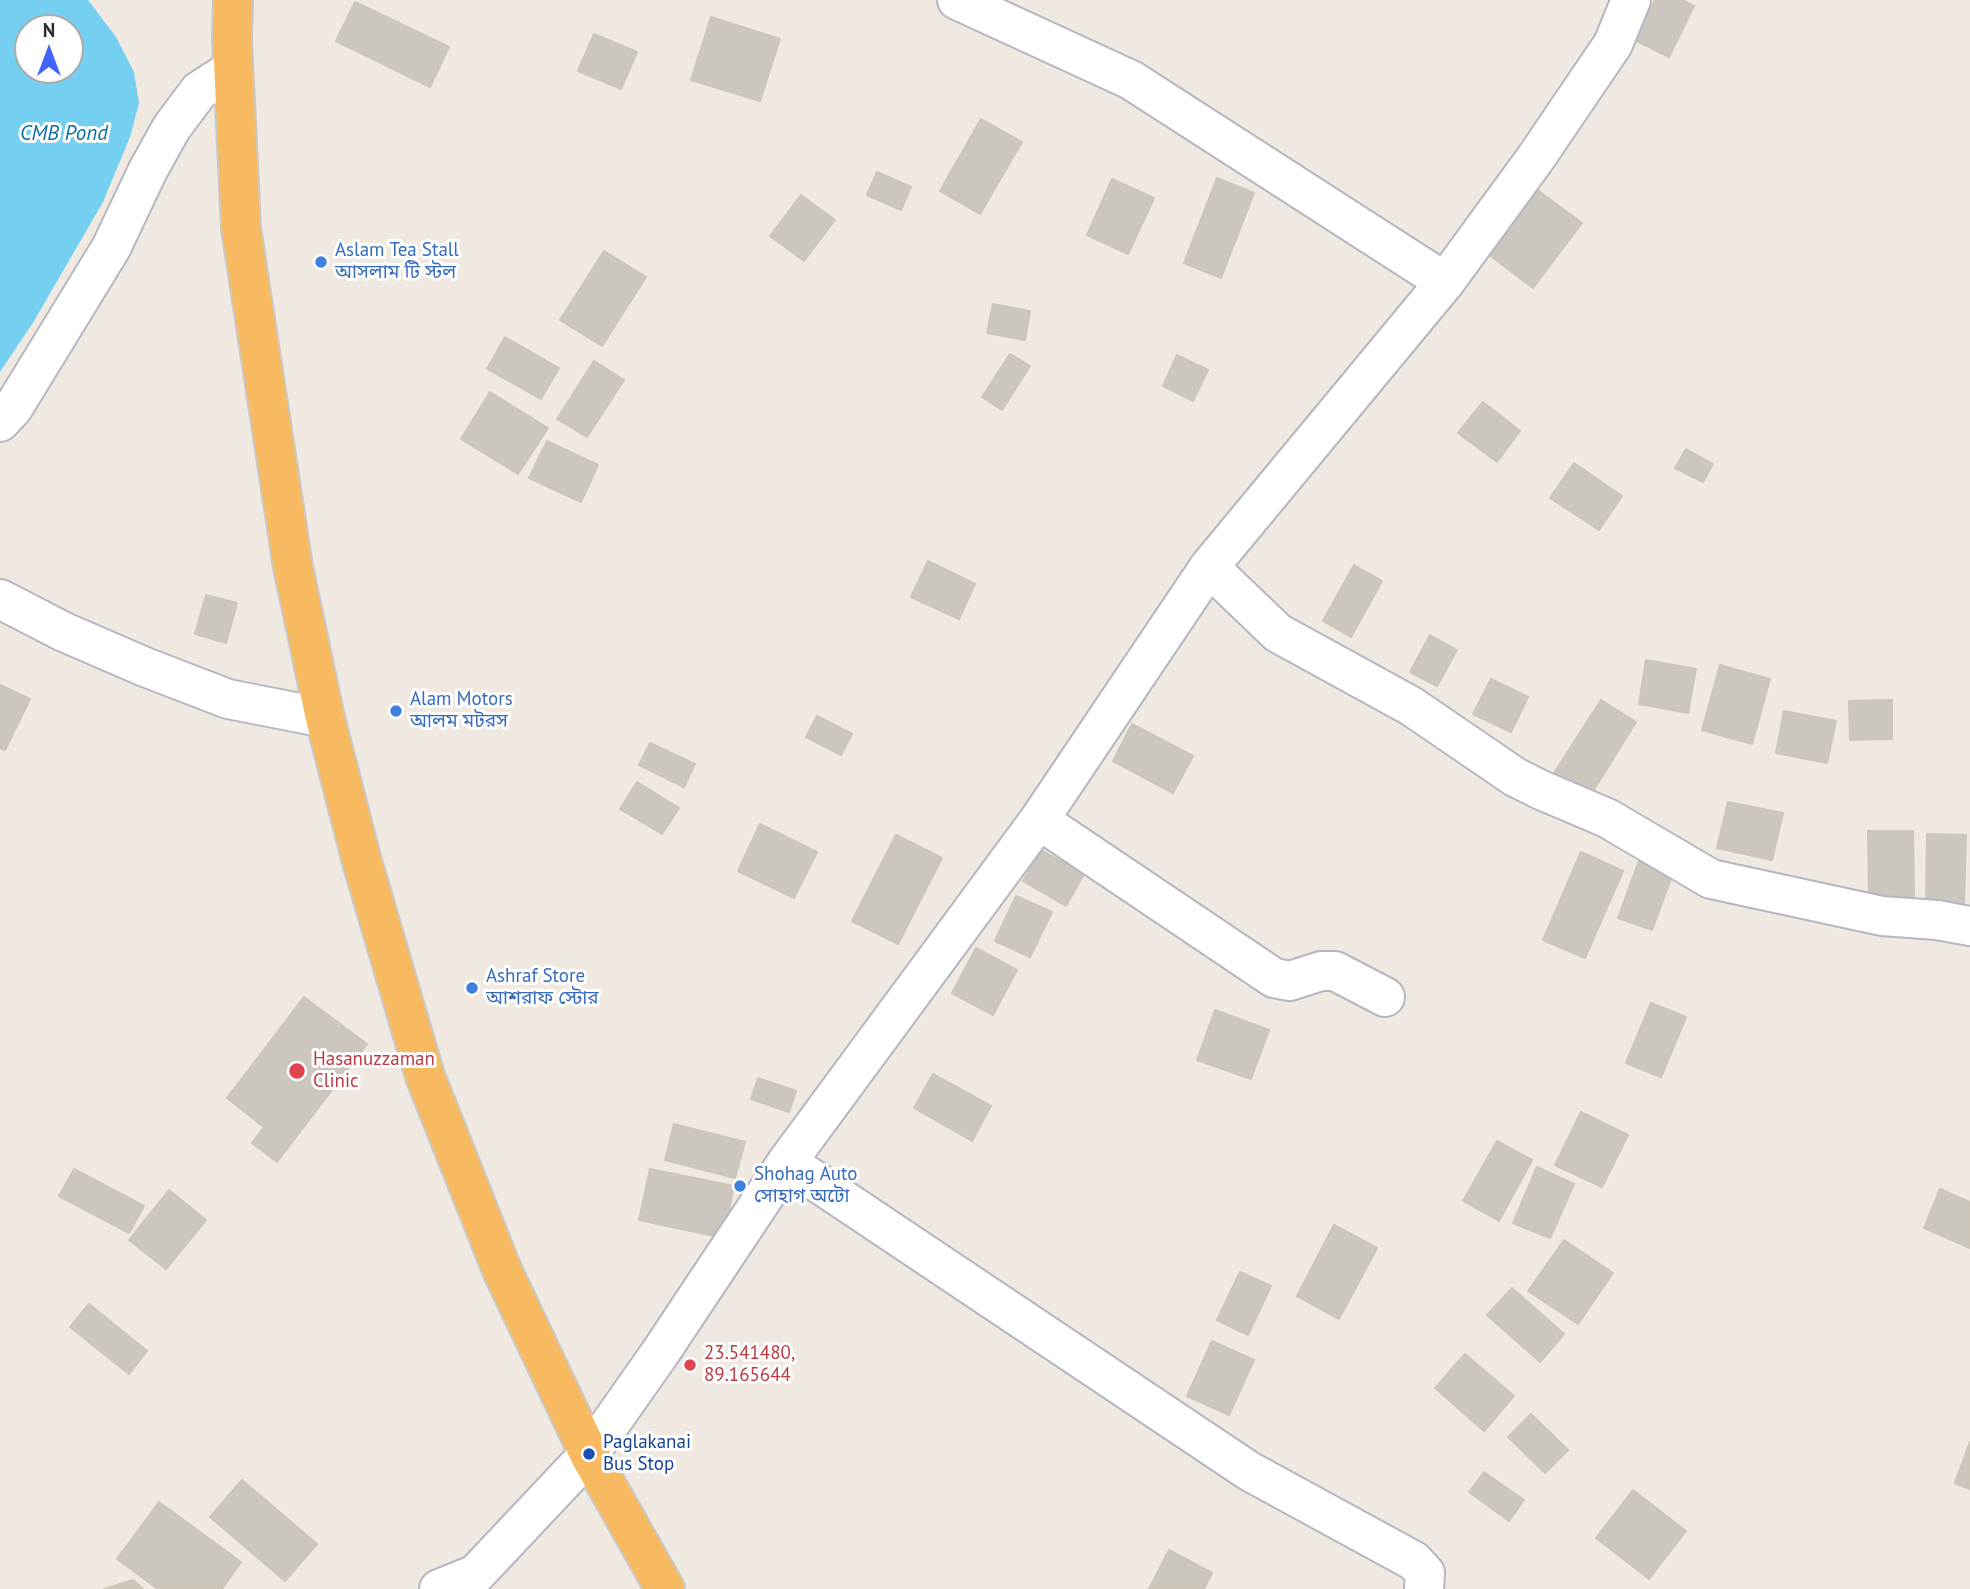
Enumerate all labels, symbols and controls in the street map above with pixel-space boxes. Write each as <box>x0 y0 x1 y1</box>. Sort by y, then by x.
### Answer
north arrow <box>14 14 84 84</box>
text: N <box>43 18 55 42</box>
water label: CMB Pond <box>20 121 108 147</box>
place label: Aslam Tea Stall আসলাম টি স্টল <box>335 240 459 284</box>
marker: Aslam Tea Stall আসলাম টি স্টল <box>313 254 329 270</box>
place label: Alam Motors আলম মটরস <box>410 689 513 733</box>
marker: Alam Motors আলম মটরস <box>388 703 404 719</box>
place label: Ashraf Store আশরাফ স্টোর <box>486 966 599 1010</box>
marker: Ashraf Store আশরাফ স্টোর <box>464 980 480 996</box>
place label: Hasanuzzaman Clinic <box>313 1049 435 1093</box>
marker: Hasanuzzaman Clinic <box>287 1061 307 1081</box>
place label: Shohag Auto সোহাগ অটো <box>754 1164 858 1208</box>
marker: Shohag Auto সোহাগ অটো <box>732 1178 748 1194</box>
place label: 23.541480, 89.165644 <box>704 1343 795 1387</box>
marker: 23.541480, 89.165644 <box>682 1357 698 1373</box>
place label: Paglakanai Bus Stop <box>603 1432 691 1476</box>
marker: Paglakanai Bus Stop <box>581 1446 597 1462</box>

